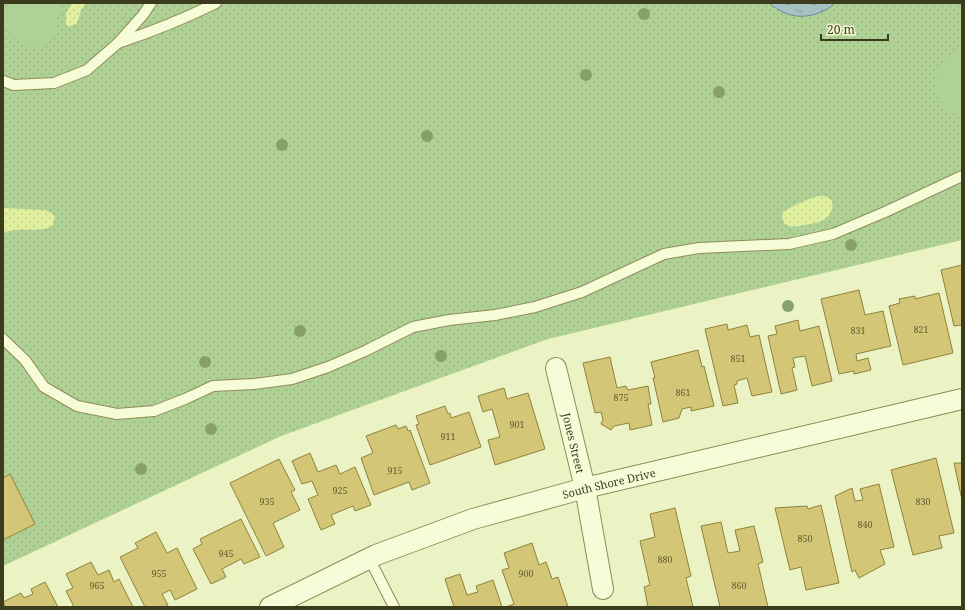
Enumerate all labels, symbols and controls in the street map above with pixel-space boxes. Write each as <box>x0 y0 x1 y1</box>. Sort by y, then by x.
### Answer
scale bar <box>821 16 888 42</box>
text: 20 m <box>827 21 855 38</box>
house number: 821 <box>913 323 929 336</box>
house number: 831 <box>850 324 866 337</box>
house number: 851 <box>730 352 746 365</box>
house number: 861 <box>675 386 691 399</box>
house number: 875 <box>613 391 629 404</box>
street label: Jones Street <box>559 410 589 475</box>
house number: 901 <box>509 418 525 431</box>
house number: 911 <box>440 430 456 443</box>
house number: 915 <box>387 464 403 477</box>
street label: South Shore Drive <box>560 464 657 501</box>
house number: 925 <box>332 484 348 497</box>
house number: 935 <box>259 495 275 508</box>
house number: 830 <box>915 495 931 508</box>
house number: 840 <box>857 518 873 531</box>
house number: 850 <box>797 532 813 545</box>
house number: 945 <box>218 547 234 560</box>
house number: 880 <box>657 553 673 566</box>
house number: 955 <box>151 567 167 580</box>
house number: 900 <box>518 567 534 580</box>
house number: 965 <box>89 579 105 592</box>
house number: 860 <box>731 579 747 592</box>

